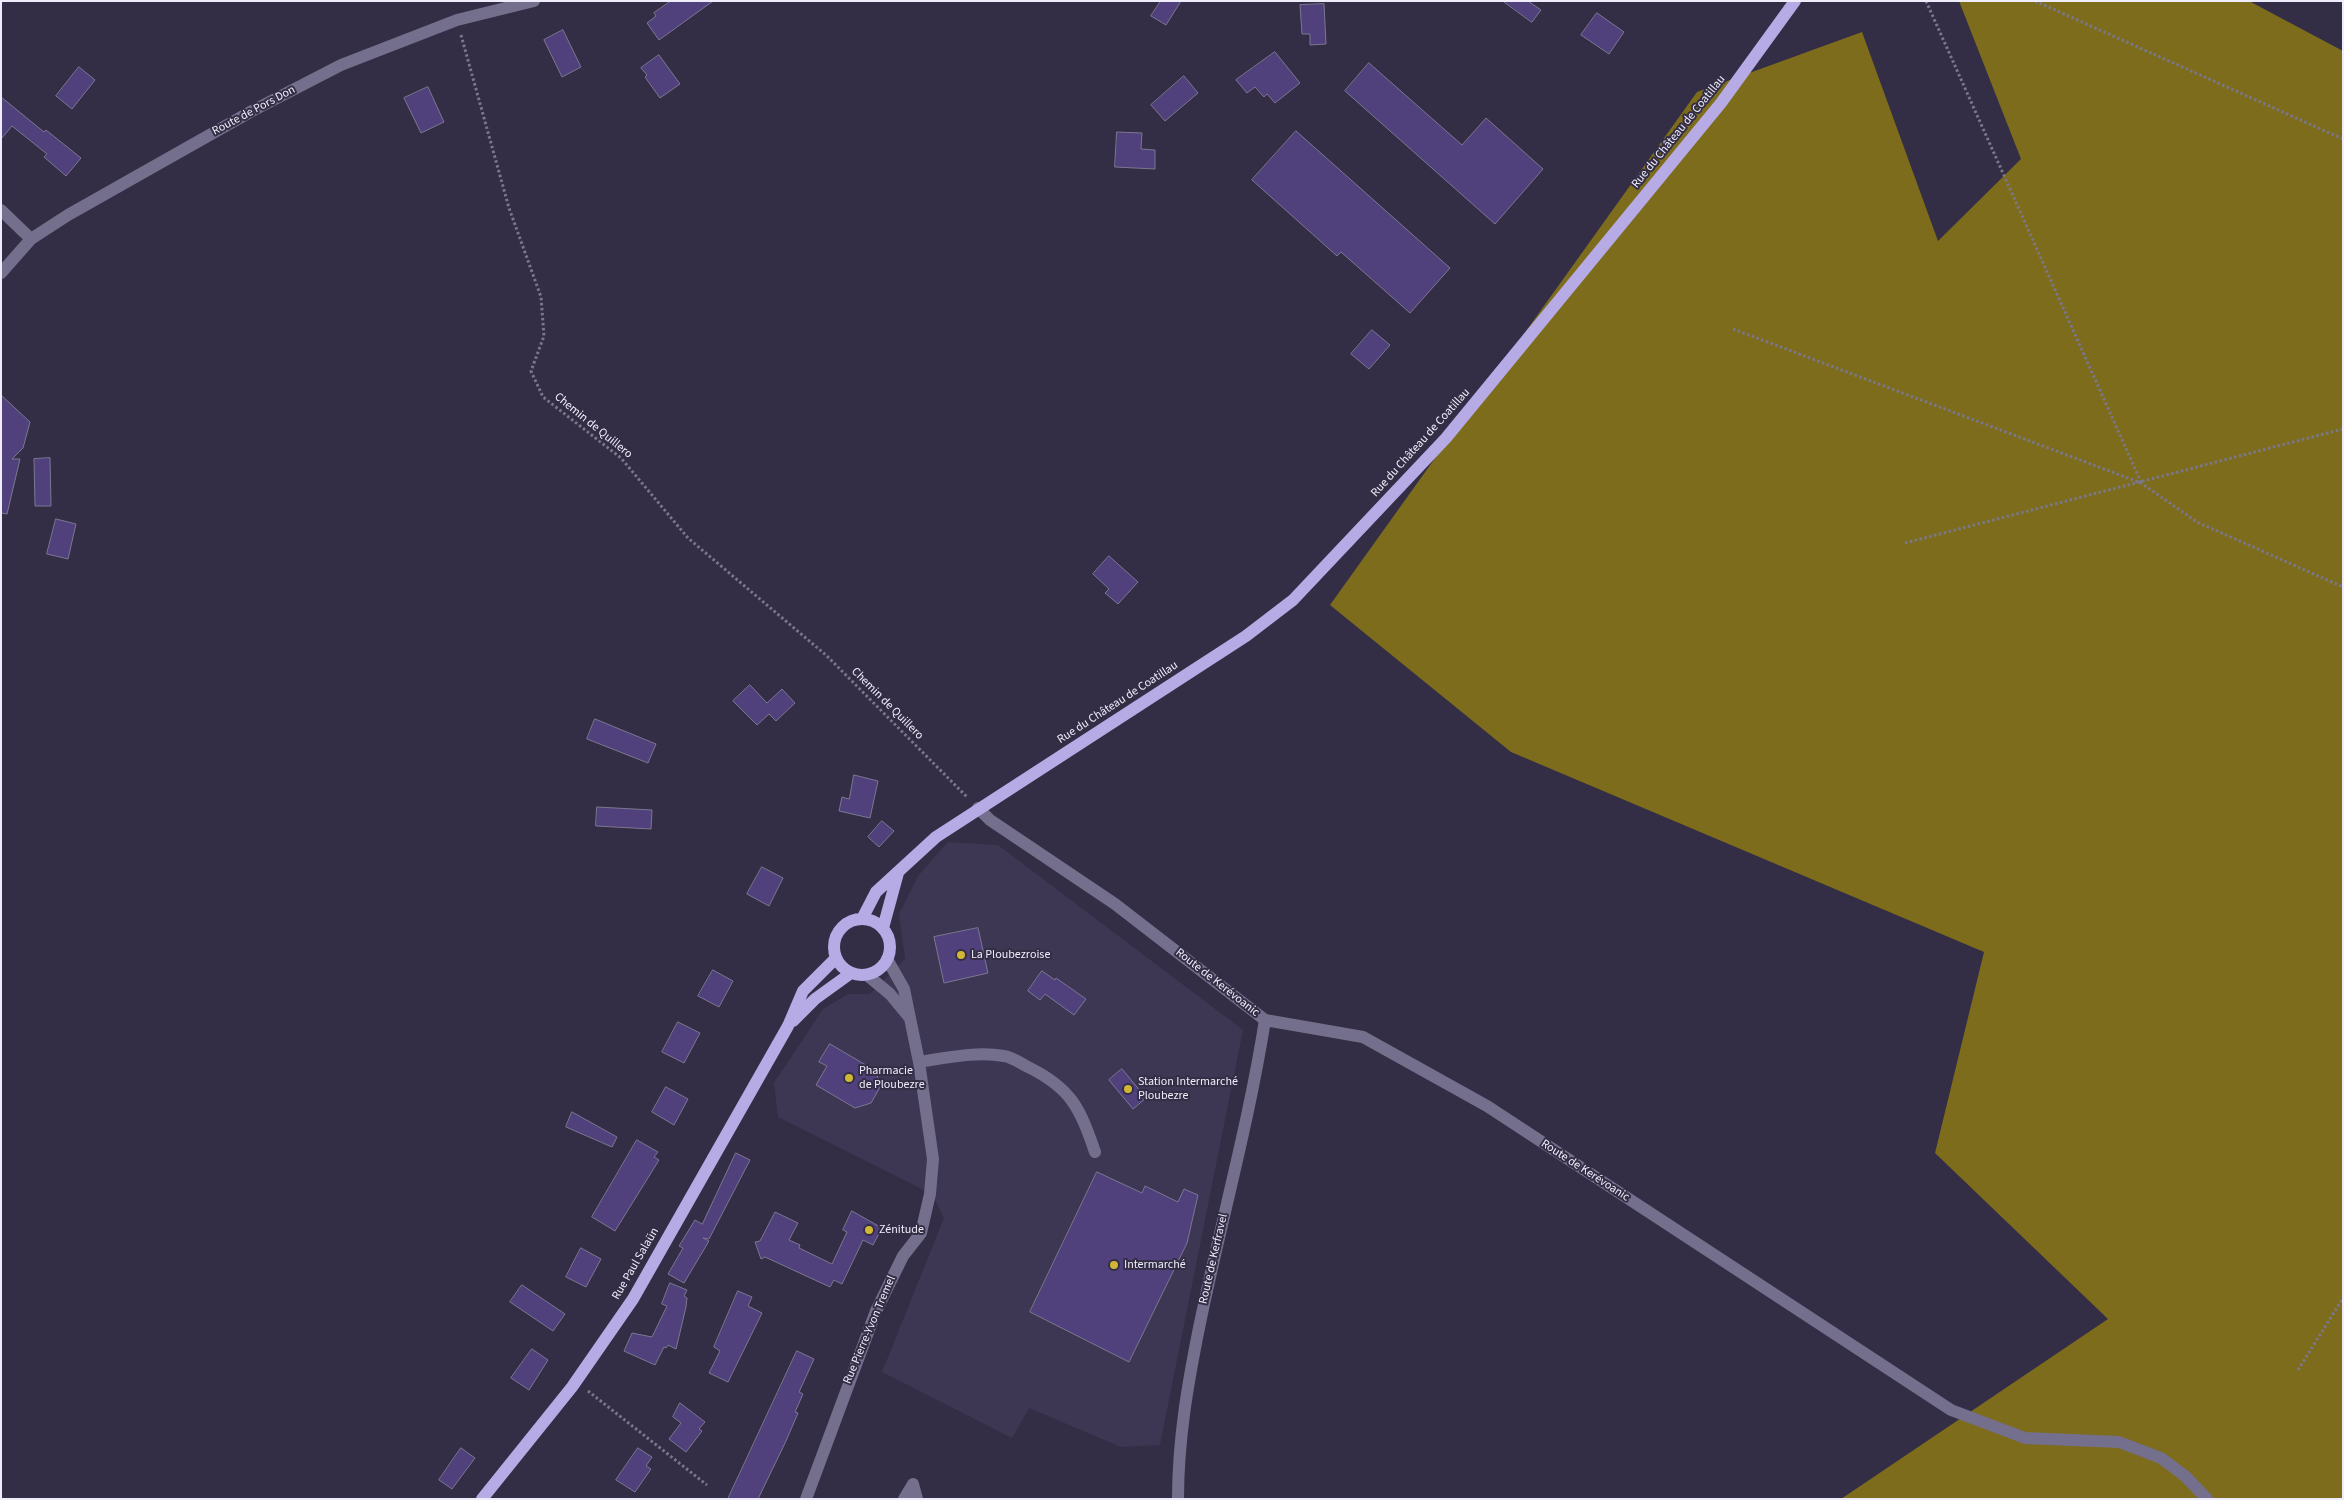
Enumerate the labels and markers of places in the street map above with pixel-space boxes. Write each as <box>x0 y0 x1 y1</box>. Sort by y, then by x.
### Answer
place label: La Ploubezroise <box>971 948 1050 962</box>
marker: La Ploubezroise <box>955 949 967 961</box>
place label: Pharmacie de Ploubezre <box>859 1064 925 1092</box>
marker: Pharmacie de Ploubezre <box>843 1072 855 1084</box>
place label: Station Intermarché Ploubezre <box>1138 1075 1238 1103</box>
marker: Station Intermarché Ploubezre <box>1122 1083 1134 1095</box>
place label: Zénitude <box>879 1223 924 1237</box>
marker: Zénitude <box>863 1224 875 1236</box>
place label: Intermarché <box>1124 1258 1186 1272</box>
marker: Intermarché <box>1108 1259 1120 1271</box>

